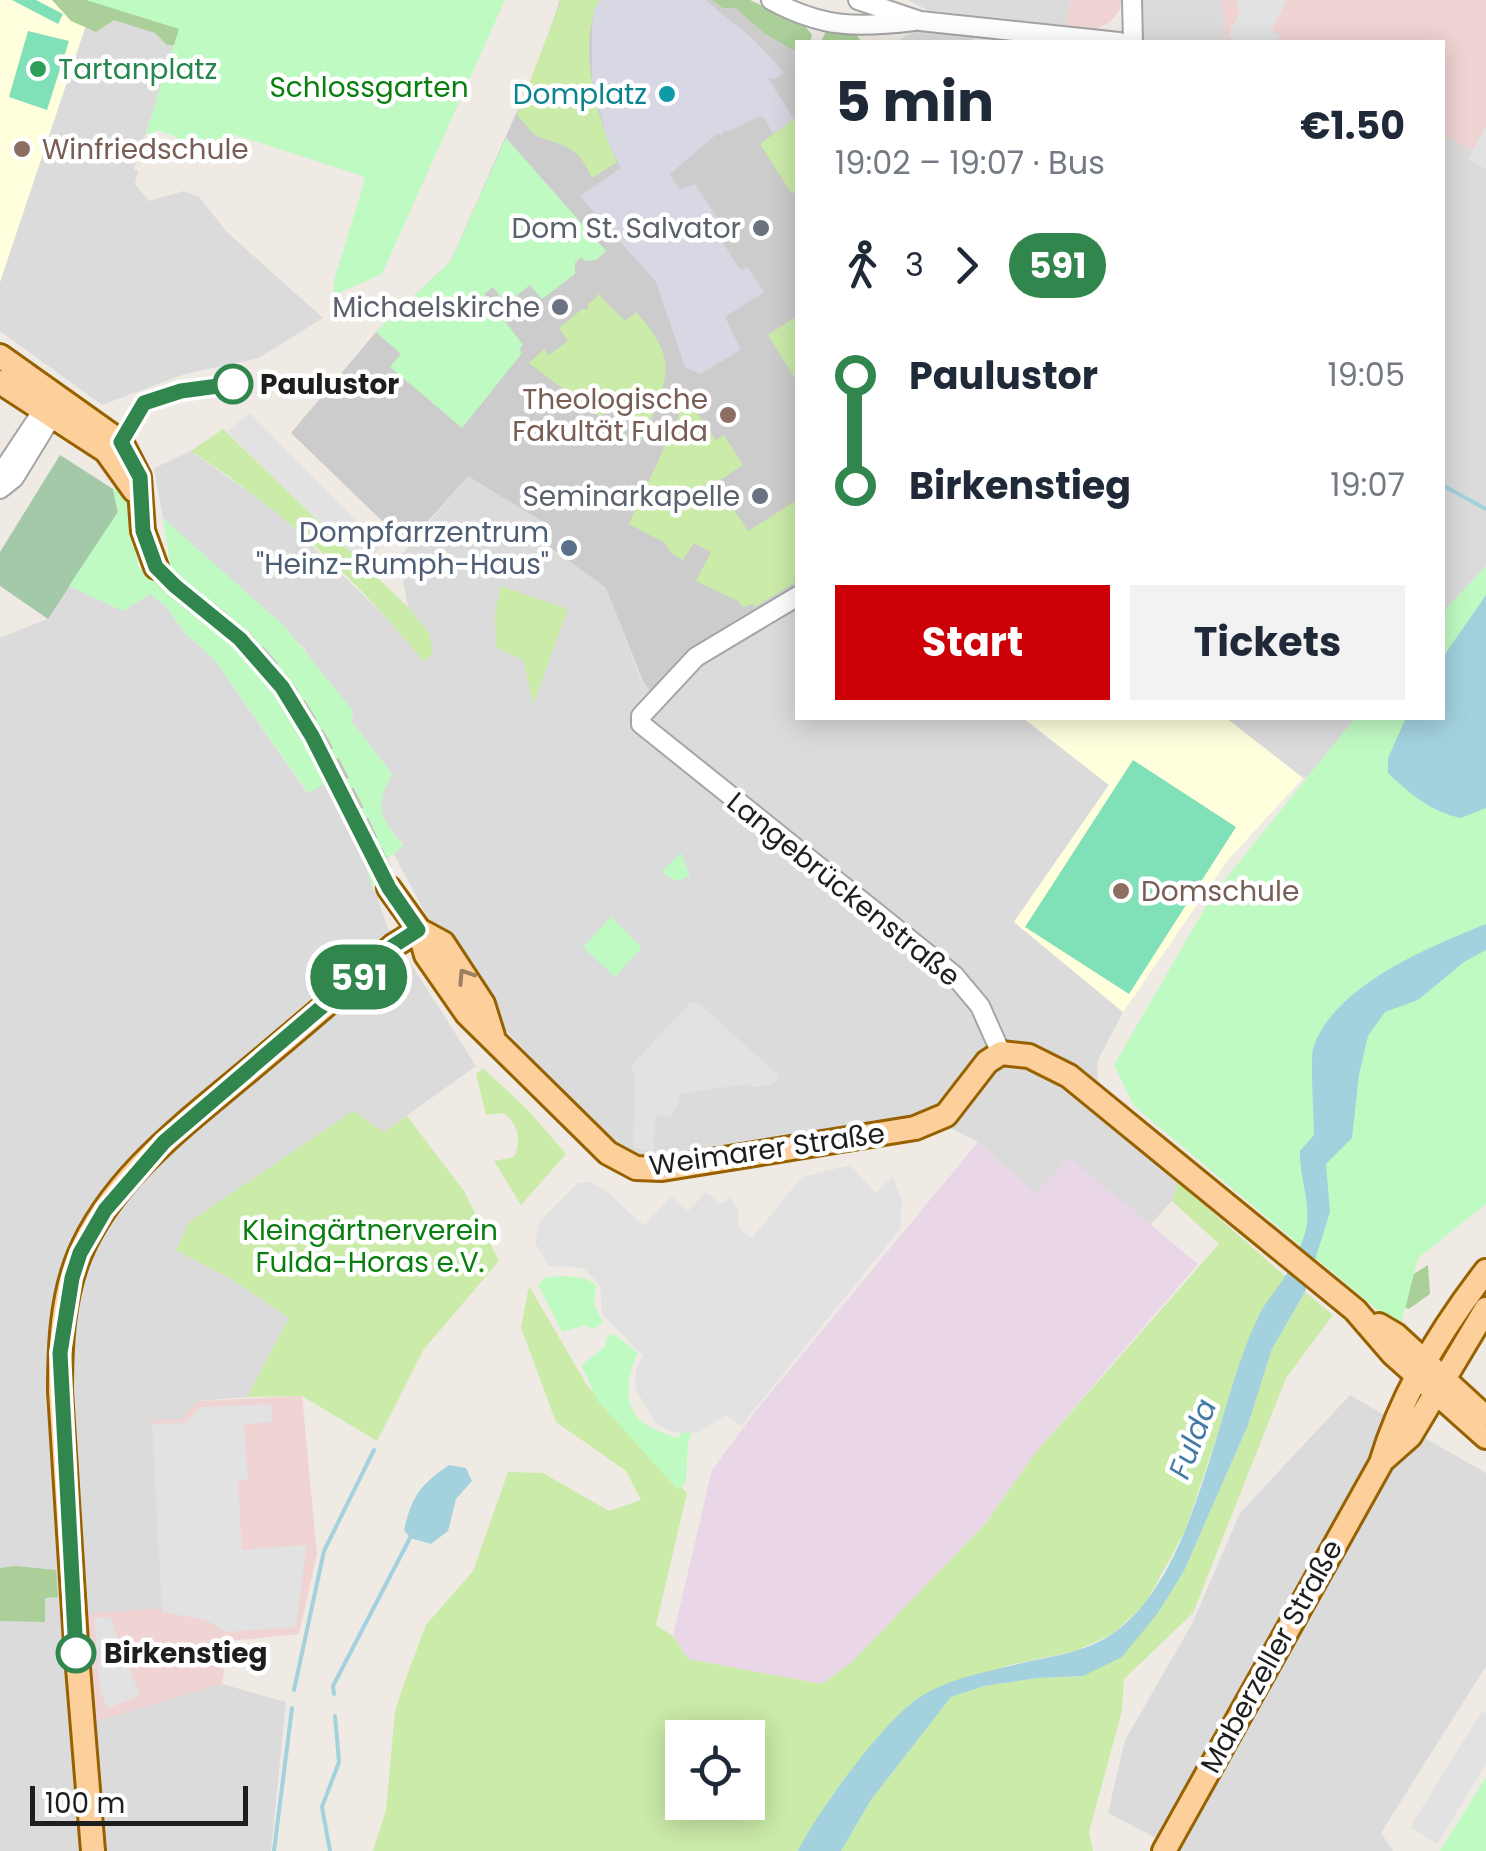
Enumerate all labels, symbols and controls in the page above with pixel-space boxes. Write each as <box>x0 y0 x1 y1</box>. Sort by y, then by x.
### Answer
place label: Tartanplatz <box>58 50 217 89</box>
marker: Tartanplatz <box>27 58 49 80</box>
text: 5 min <box>835 63 994 140</box>
park label: Schlossgarten <box>269 68 469 107</box>
place label: Domplatz <box>513 75 647 114</box>
marker: Domplatz <box>656 83 678 105</box>
text: €1.50 <box>1300 99 1405 152</box>
place label: Winfriedschule <box>42 130 249 169</box>
marker: Winfriedschule <box>11 138 33 160</box>
text: 19:02 – 19:07 · Bus <box>835 140 1105 185</box>
place label: Dom St. Salvator <box>512 209 741 248</box>
marker: Dom St. Salvator <box>750 217 772 239</box>
icon: walk <box>835 238 890 293</box>
icon: forward <box>939 238 994 293</box>
text: 591 <box>1029 241 1086 290</box>
text: 3 <box>905 242 924 287</box>
place label: Michaelskirche <box>332 288 540 327</box>
marker: Michaelskirche <box>549 296 571 318</box>
text: Paulustor <box>909 349 1098 402</box>
text: 19:05 <box>1328 352 1405 397</box>
marker: Paulustor <box>214 365 252 403</box>
place label: Paulustor <box>260 365 399 404</box>
place label: Theologische Fakultät Fulda <box>512 380 708 451</box>
marker: Theologische Fakultät Fulda <box>717 404 739 426</box>
text: Birkenstieg <box>909 459 1131 512</box>
text: 19:07 <box>1330 462 1405 507</box>
place label: Seminarkapelle <box>522 477 740 516</box>
marker: Seminarkapelle <box>749 485 771 507</box>
place label: Dompfarrzentrum "Heinz-Rumph-Haus" <box>256 513 549 584</box>
marker: Dompfarrzentrum "Heinz-Rumph-Haus" <box>558 537 580 559</box>
button: Start <box>835 585 1110 700</box>
button: Tickets <box>1130 585 1405 700</box>
street label: Langebrückenstraße <box>719 783 969 996</box>
place label: Domschule <box>1141 872 1299 911</box>
marker: Domschule <box>1110 880 1132 902</box>
line badge: 591 <box>302 944 416 1010</box>
text: 591 <box>330 953 388 1002</box>
one-way arrow <box>458 969 477 987</box>
street label: Weimarer Straße <box>647 1114 887 1185</box>
park label: Kleingärtnerverein Fulda-Horas e.V. <box>242 1211 498 1282</box>
water label: Fulda <box>1158 1393 1227 1485</box>
street label: Maberzeller Straße <box>1191 1532 1352 1780</box>
marker: Birkenstieg <box>57 1634 95 1672</box>
place label: Birkenstieg <box>104 1634 268 1673</box>
map controls <box>665 1720 765 1820</box>
button: locate <box>665 1720 765 1820</box>
scale bar <box>30 1781 248 1826</box>
text: 100 m <box>45 1784 125 1823</box>

